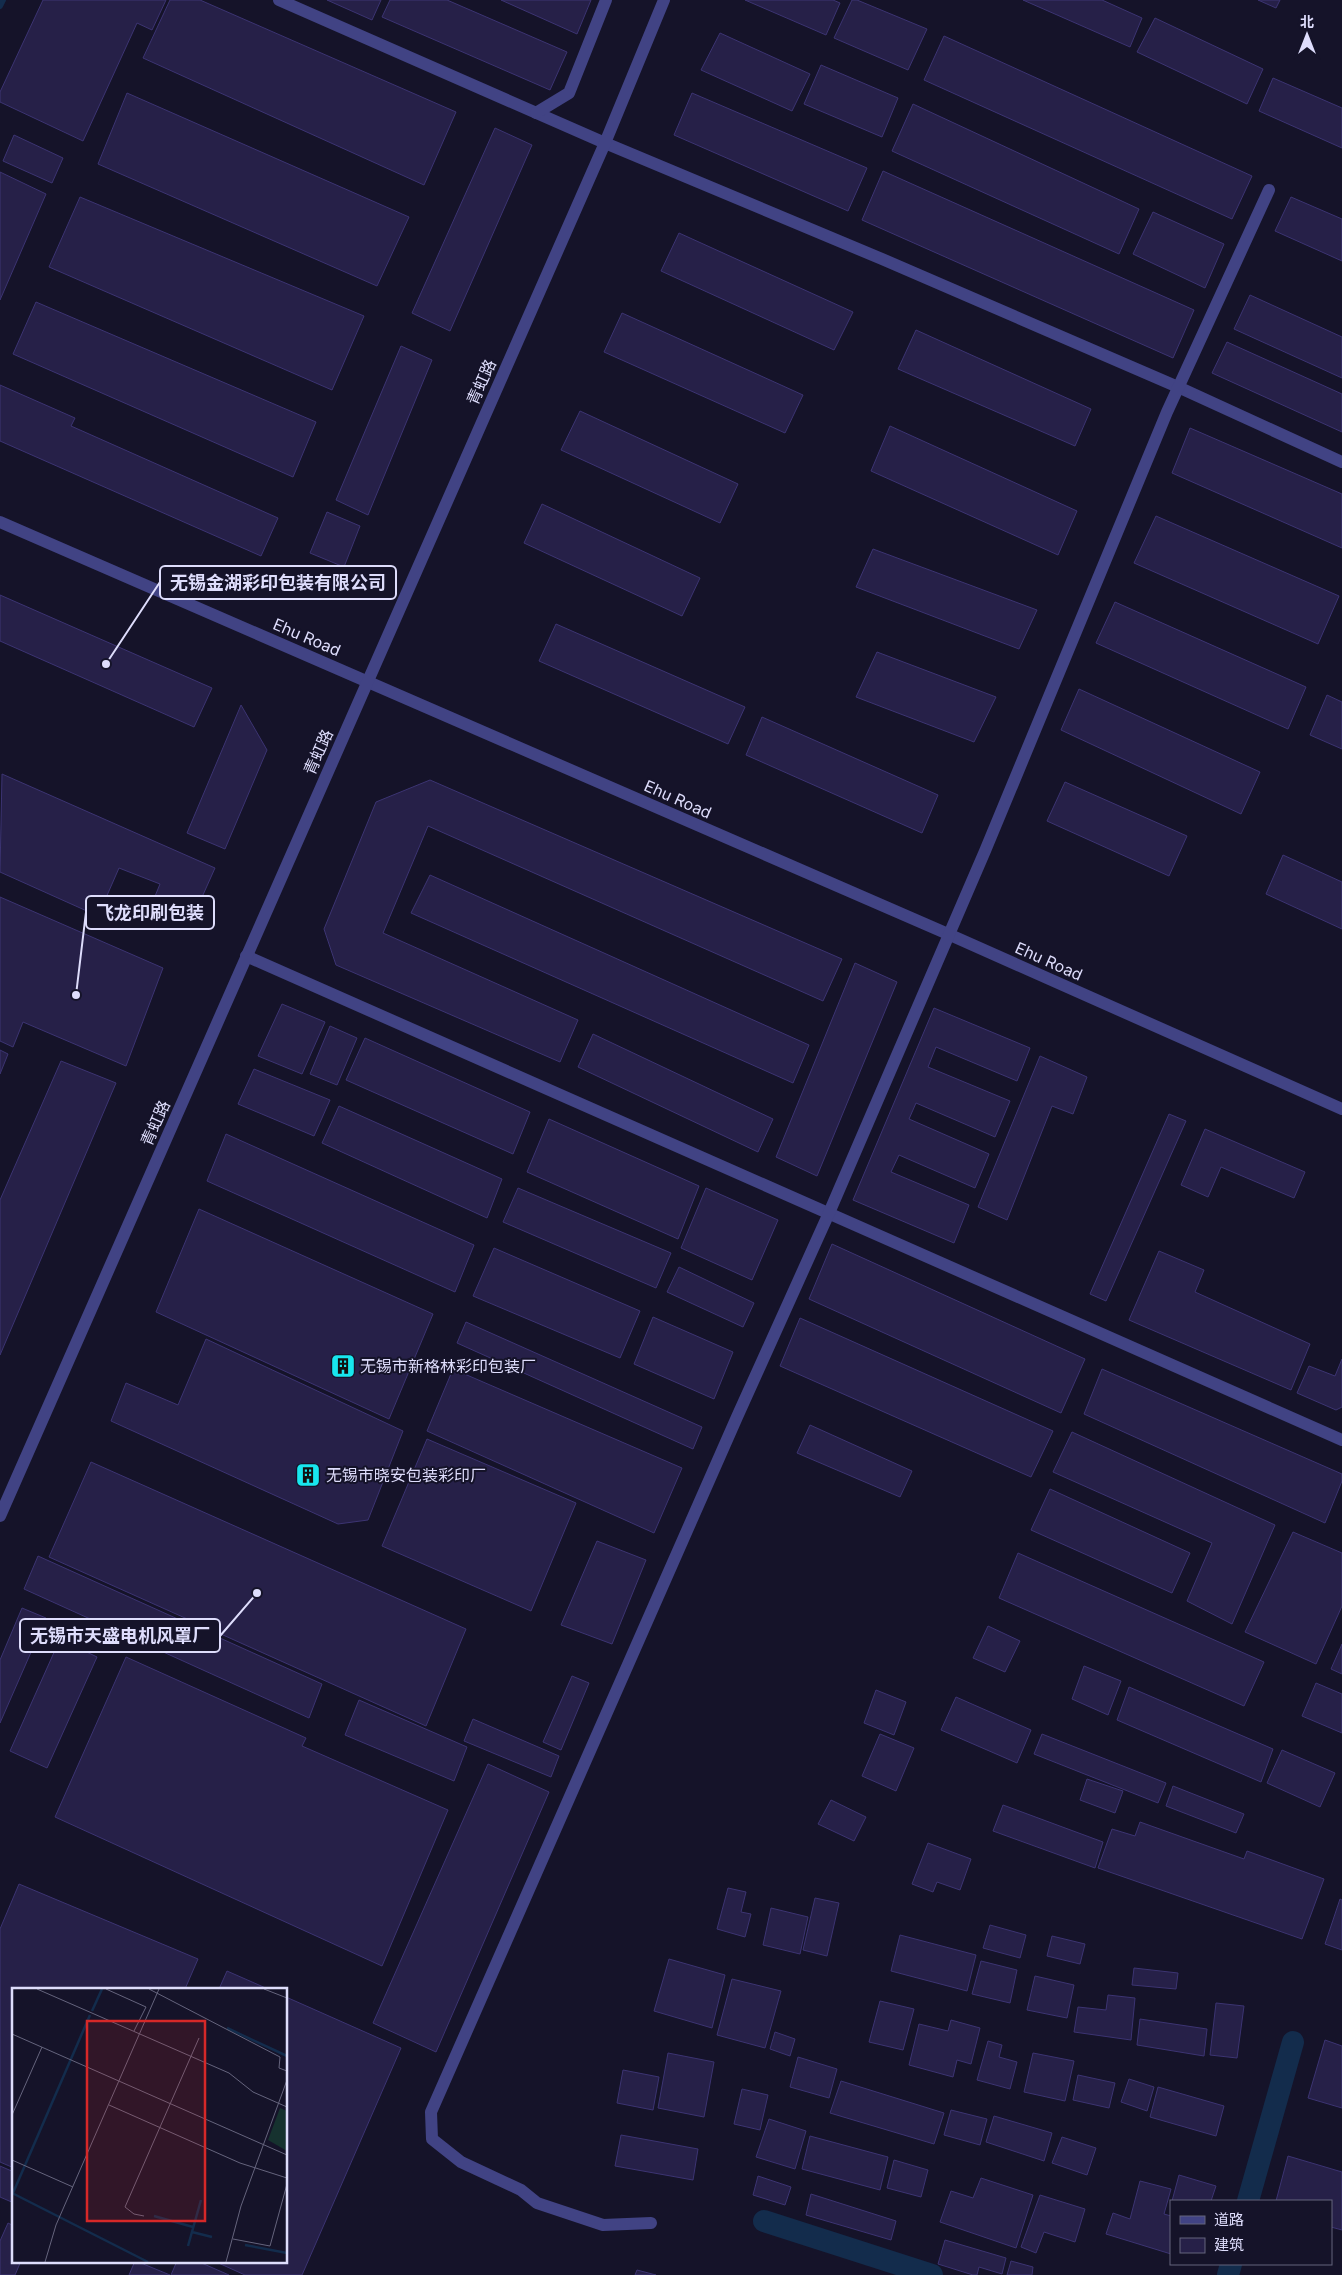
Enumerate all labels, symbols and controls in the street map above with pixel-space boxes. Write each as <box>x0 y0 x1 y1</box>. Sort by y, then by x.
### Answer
north arrow <box>1282 10 1332 60</box>
text: 北 <box>1300 13 1314 30</box>
street label: 青虹路 <box>462 356 500 408</box>
callout: 无锡金湖彩印包装有限公司 <box>160 566 396 599</box>
text: 无锡金湖彩印包装有限公司 <box>170 572 386 593</box>
street label: Ehu Road <box>270 614 344 660</box>
street label: 青虹路 <box>299 726 337 778</box>
street label: Ehu Road <box>641 775 715 823</box>
callout: 飞龙印刷包装 <box>86 896 214 929</box>
text: 飞龙印刷包装 <box>96 902 204 923</box>
street label: Ehu Road <box>1012 937 1086 985</box>
street label: 青虹路 <box>136 1097 174 1149</box>
building icon: 无锡市新格林彩印包装厂 <box>330 1353 356 1379</box>
place label: 无锡市新格林彩印包装厂 <box>360 1356 536 1376</box>
building icon: 无锡市晓安包装彩印厂 <box>295 1462 321 1488</box>
place label: 无锡市晓安包装彩印厂 <box>326 1465 486 1485</box>
callout: 无锡市天盛电机风罩厂 <box>20 1619 220 1652</box>
text: 无锡市天盛电机风罩厂 <box>30 1625 210 1646</box>
inset map <box>12 1988 288 2262</box>
legend <box>1170 2200 1332 2265</box>
text: 道路 <box>1214 2210 1244 2229</box>
text: 建筑 <box>1214 2235 1244 2254</box>

